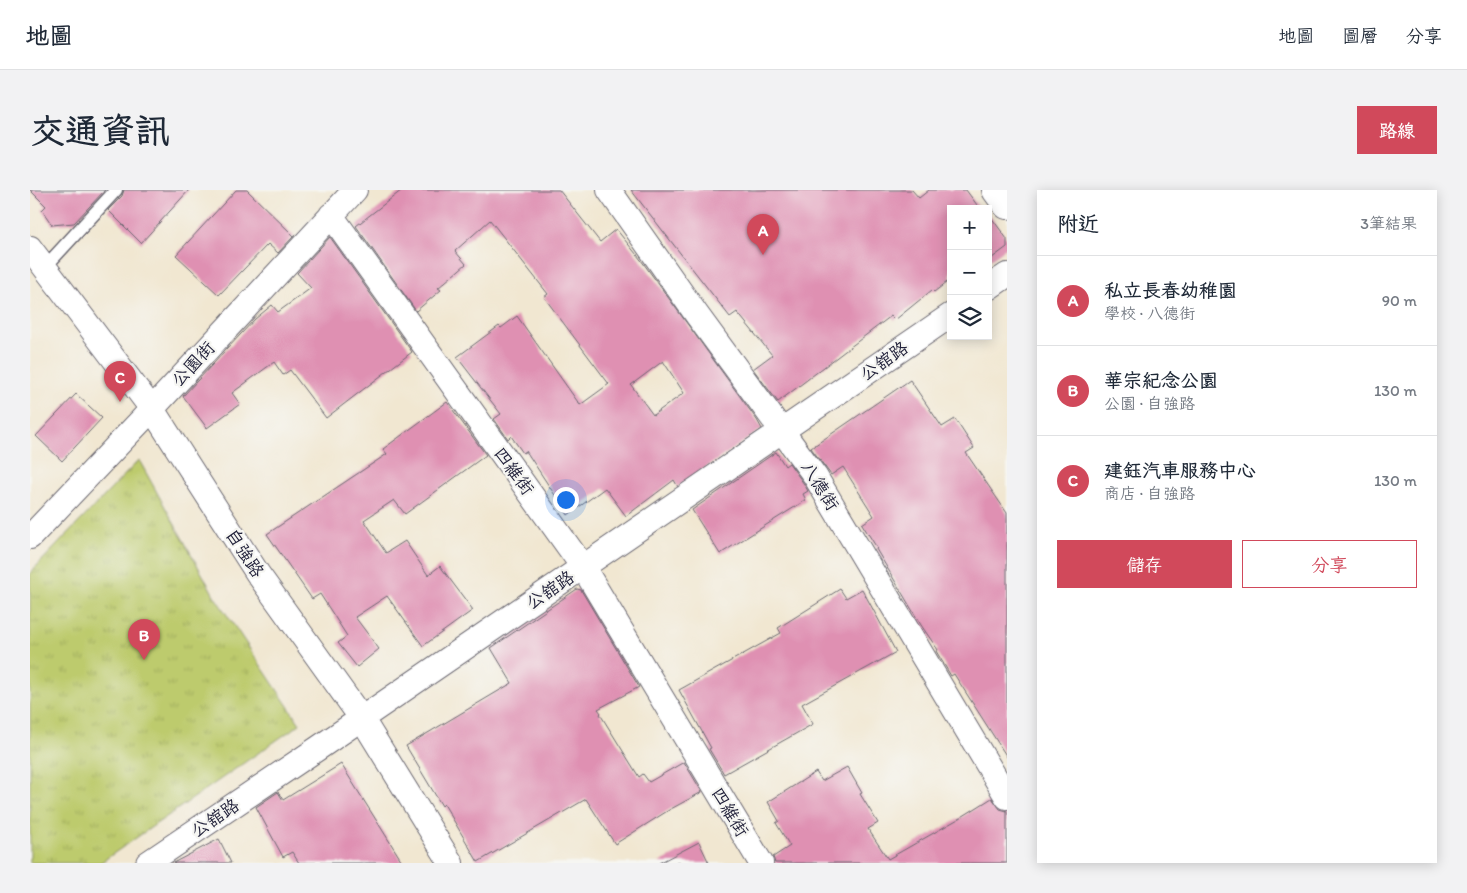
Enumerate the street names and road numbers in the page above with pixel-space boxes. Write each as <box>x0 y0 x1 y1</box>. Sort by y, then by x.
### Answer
street label: 公園街 <box>167 337 219 391</box>
street label: 公舘路 <box>856 337 912 385</box>
street label: 四維街 <box>489 443 539 499</box>
street label: 八德街 <box>796 457 844 515</box>
street label: 自強路 <box>221 524 269 582</box>
street label: 公舘路 <box>521 566 579 614</box>
street label: 四維街 <box>707 783 753 841</box>
street label: 公舘路 <box>186 794 244 842</box>

